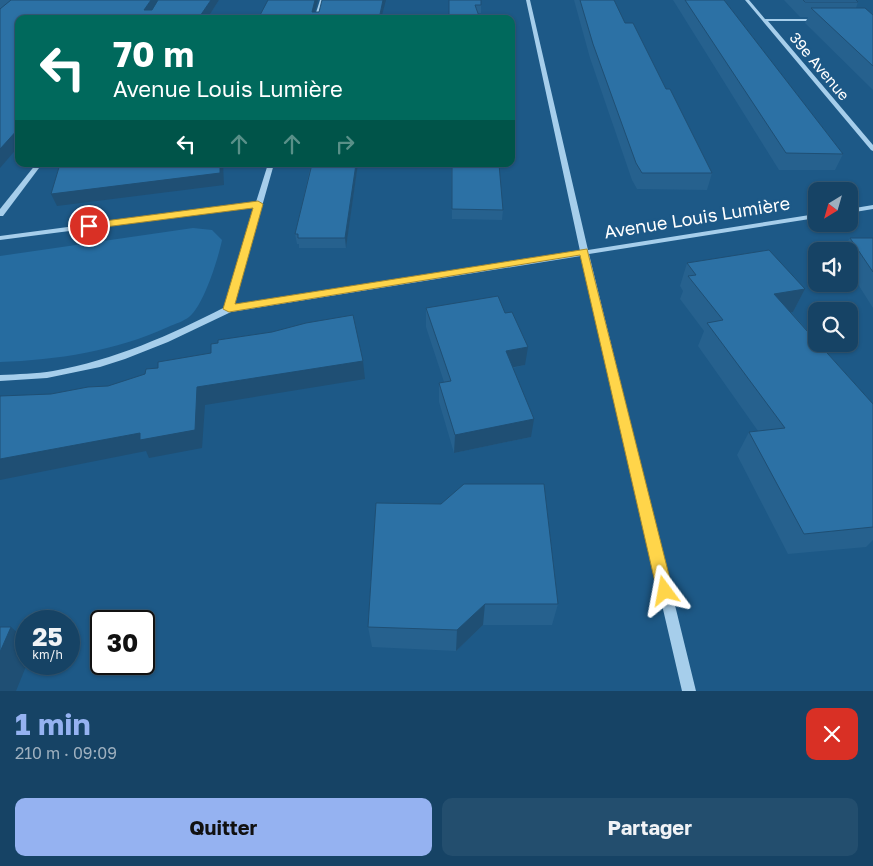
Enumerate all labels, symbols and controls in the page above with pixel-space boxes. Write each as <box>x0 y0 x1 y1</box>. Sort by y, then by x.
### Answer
street label: 39e Avenue <box>786 28 854 104</box>
text: 70 m <box>113 33 194 75</box>
icon: left <box>30 35 95 100</box>
text: Avenue Louis Lumière <box>113 75 343 102</box>
icon: left <box>172 130 200 158</box>
icon: ahead <box>225 130 253 158</box>
icon: ahead <box>278 130 306 158</box>
icon: right <box>331 130 359 158</box>
north arrow <box>808 182 858 232</box>
map controls <box>808 182 858 352</box>
street label: Avenue Louis Lumière <box>602 191 792 243</box>
pin <box>68 205 110 247</box>
icon: arrive <box>75 212 103 240</box>
button: sound <box>808 242 858 292</box>
button: search <box>808 302 858 352</box>
position arrow <box>638 564 690 616</box>
speed limit sign: 30 <box>90 610 155 675</box>
text: 25 <box>32 621 63 652</box>
text: km/h <box>32 647 63 662</box>
text: 1 min <box>15 706 91 742</box>
button: close <box>806 708 858 760</box>
text: 210 m · 09:09 <box>15 743 117 763</box>
button: Quitter <box>15 798 432 856</box>
button: Partager <box>442 798 858 856</box>

